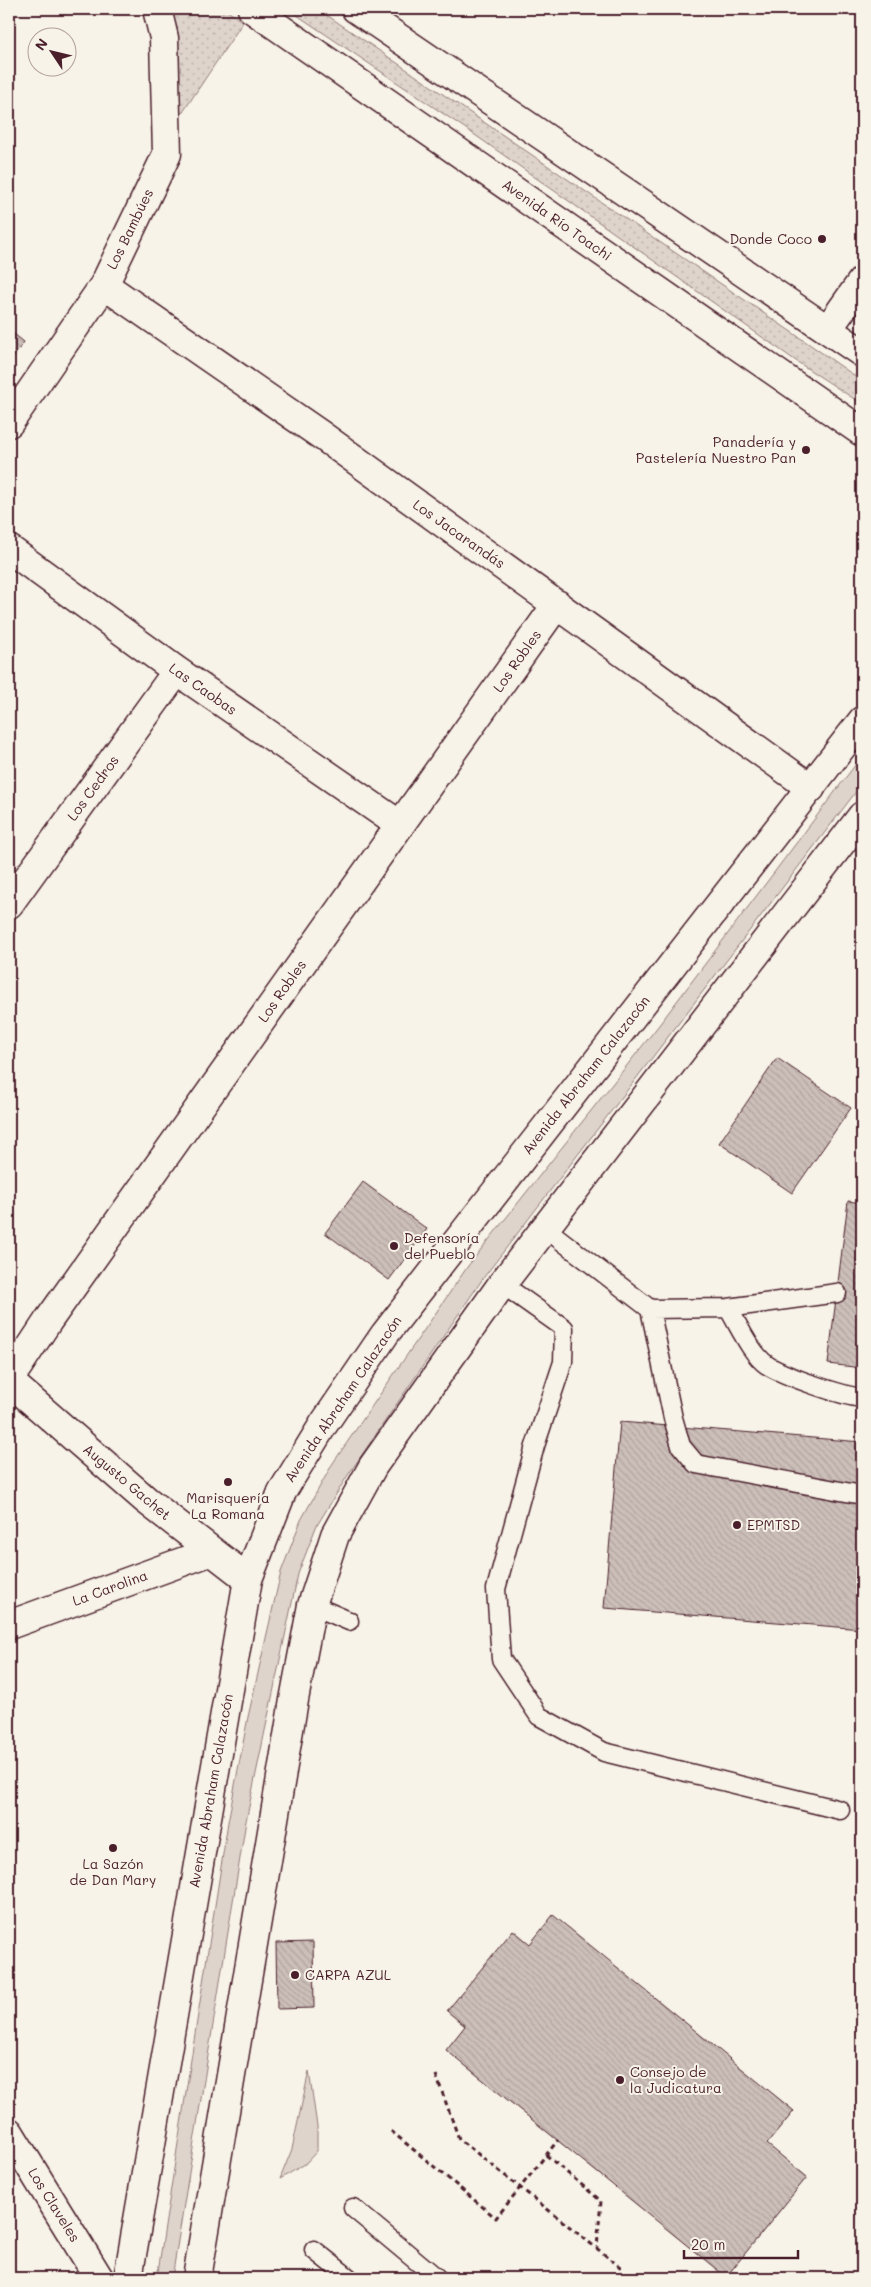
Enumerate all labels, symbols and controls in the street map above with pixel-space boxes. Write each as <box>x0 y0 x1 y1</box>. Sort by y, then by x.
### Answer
north arrow <box>28 28 78 78</box>
text: N <box>30 34 52 54</box>
street label: Avenida Río Toachi <box>499 175 616 265</box>
street label: Los Bambúes <box>102 185 157 272</box>
place label: Donde Coco <box>729 229 812 248</box>
marker: Donde Coco <box>816 233 828 245</box>
place label: Panadería y Pastelería Nuestro Pan <box>636 432 796 467</box>
marker: Panadería y Pastelería Nuestro Pan <box>800 444 812 456</box>
street label: Los Jacarandás <box>410 495 509 572</box>
street label: Los Robles <box>488 626 545 696</box>
street label: Las Caobas <box>166 658 241 719</box>
street label: Los Cedros <box>62 751 123 824</box>
street label: Los Robles <box>253 956 310 1026</box>
street label: Avenida Abraham Calazacón <box>518 991 654 1158</box>
place label: Defensoría del Pueblo <box>404 1228 479 1263</box>
marker: Defensoría del Pueblo <box>388 1240 400 1252</box>
street label: Avenida Abraham Calazacón <box>280 1312 405 1486</box>
street label: Augusto Gachet <box>79 1439 175 1524</box>
marker: Marisquería La Romana <box>222 1476 234 1488</box>
place label: Marisquería La Romana <box>186 1488 270 1523</box>
place label: EPMTSD <box>747 1515 800 1534</box>
marker: EPMTSD <box>731 1519 743 1531</box>
street label: La Carolina <box>70 1565 150 1610</box>
street label: Avenida Abraham Calazacón <box>184 1692 237 1889</box>
marker: La Sazón de Dan Mary <box>107 1842 119 1854</box>
place label: La Sazón de Dan Mary <box>70 1854 156 1889</box>
place label: CARPA AZUL <box>305 1965 392 1984</box>
marker: CARPA AZUL <box>289 1969 301 1981</box>
place label: Consejo de la Judicatura <box>630 2062 722 2097</box>
marker: Consejo de la Judicatura <box>614 2074 626 2086</box>
street label: Los Claveles <box>24 2164 85 2245</box>
scale bar <box>684 2227 797 2259</box>
text: 20 m <box>691 2234 725 2254</box>

